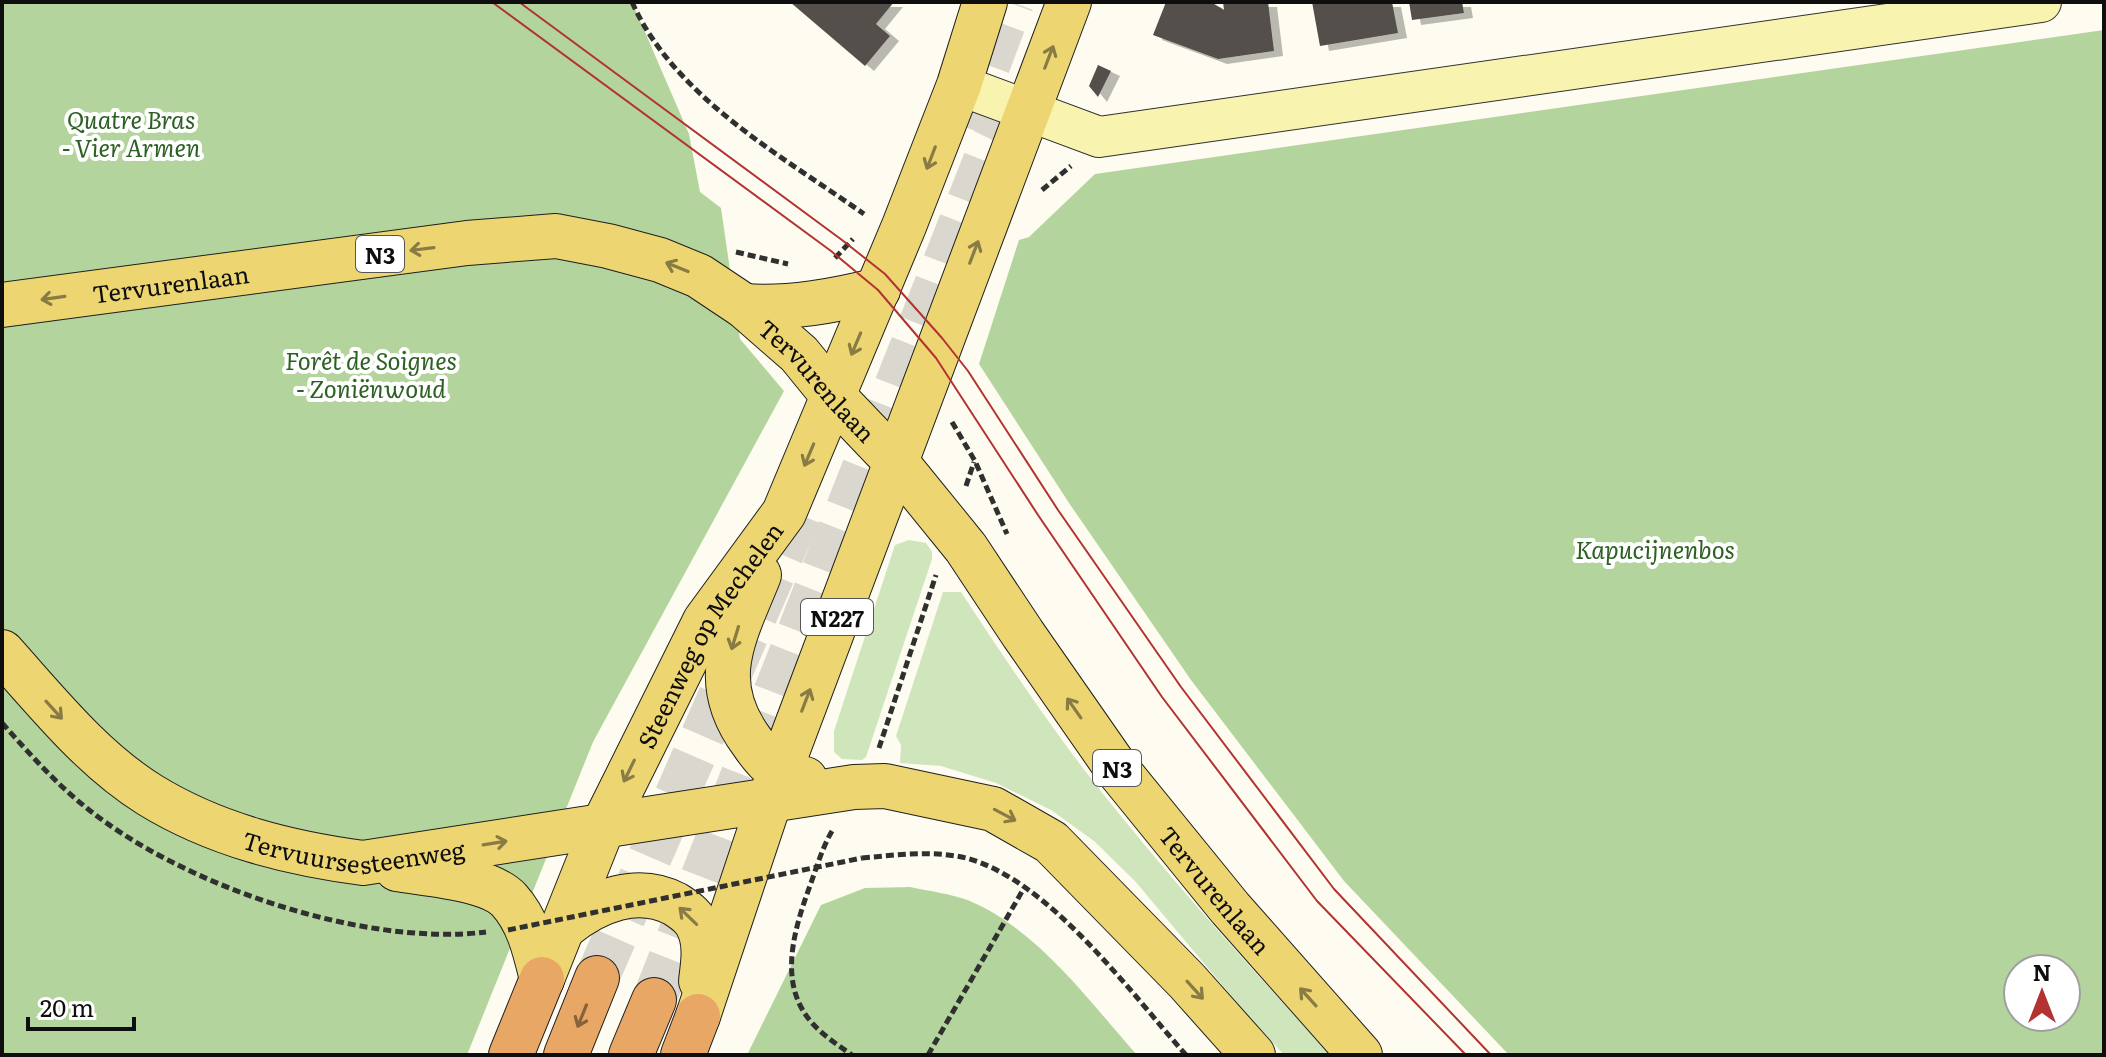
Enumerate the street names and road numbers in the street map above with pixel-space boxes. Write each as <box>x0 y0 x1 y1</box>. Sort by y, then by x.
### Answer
road number: N3 <box>356 236 404 272</box>
street label: Tervurenlaan <box>90 255 251 310</box>
street label: Tervurenlaan <box>752 310 885 449</box>
street label: Steenweg op Mechelen <box>627 514 790 754</box>
road number: N227 <box>801 599 873 635</box>
road number: N3 <box>1093 750 1141 786</box>
street label: Tervurenlaan <box>1152 818 1280 961</box>
street label: Tervuursesteenweg <box>239 821 468 881</box>

